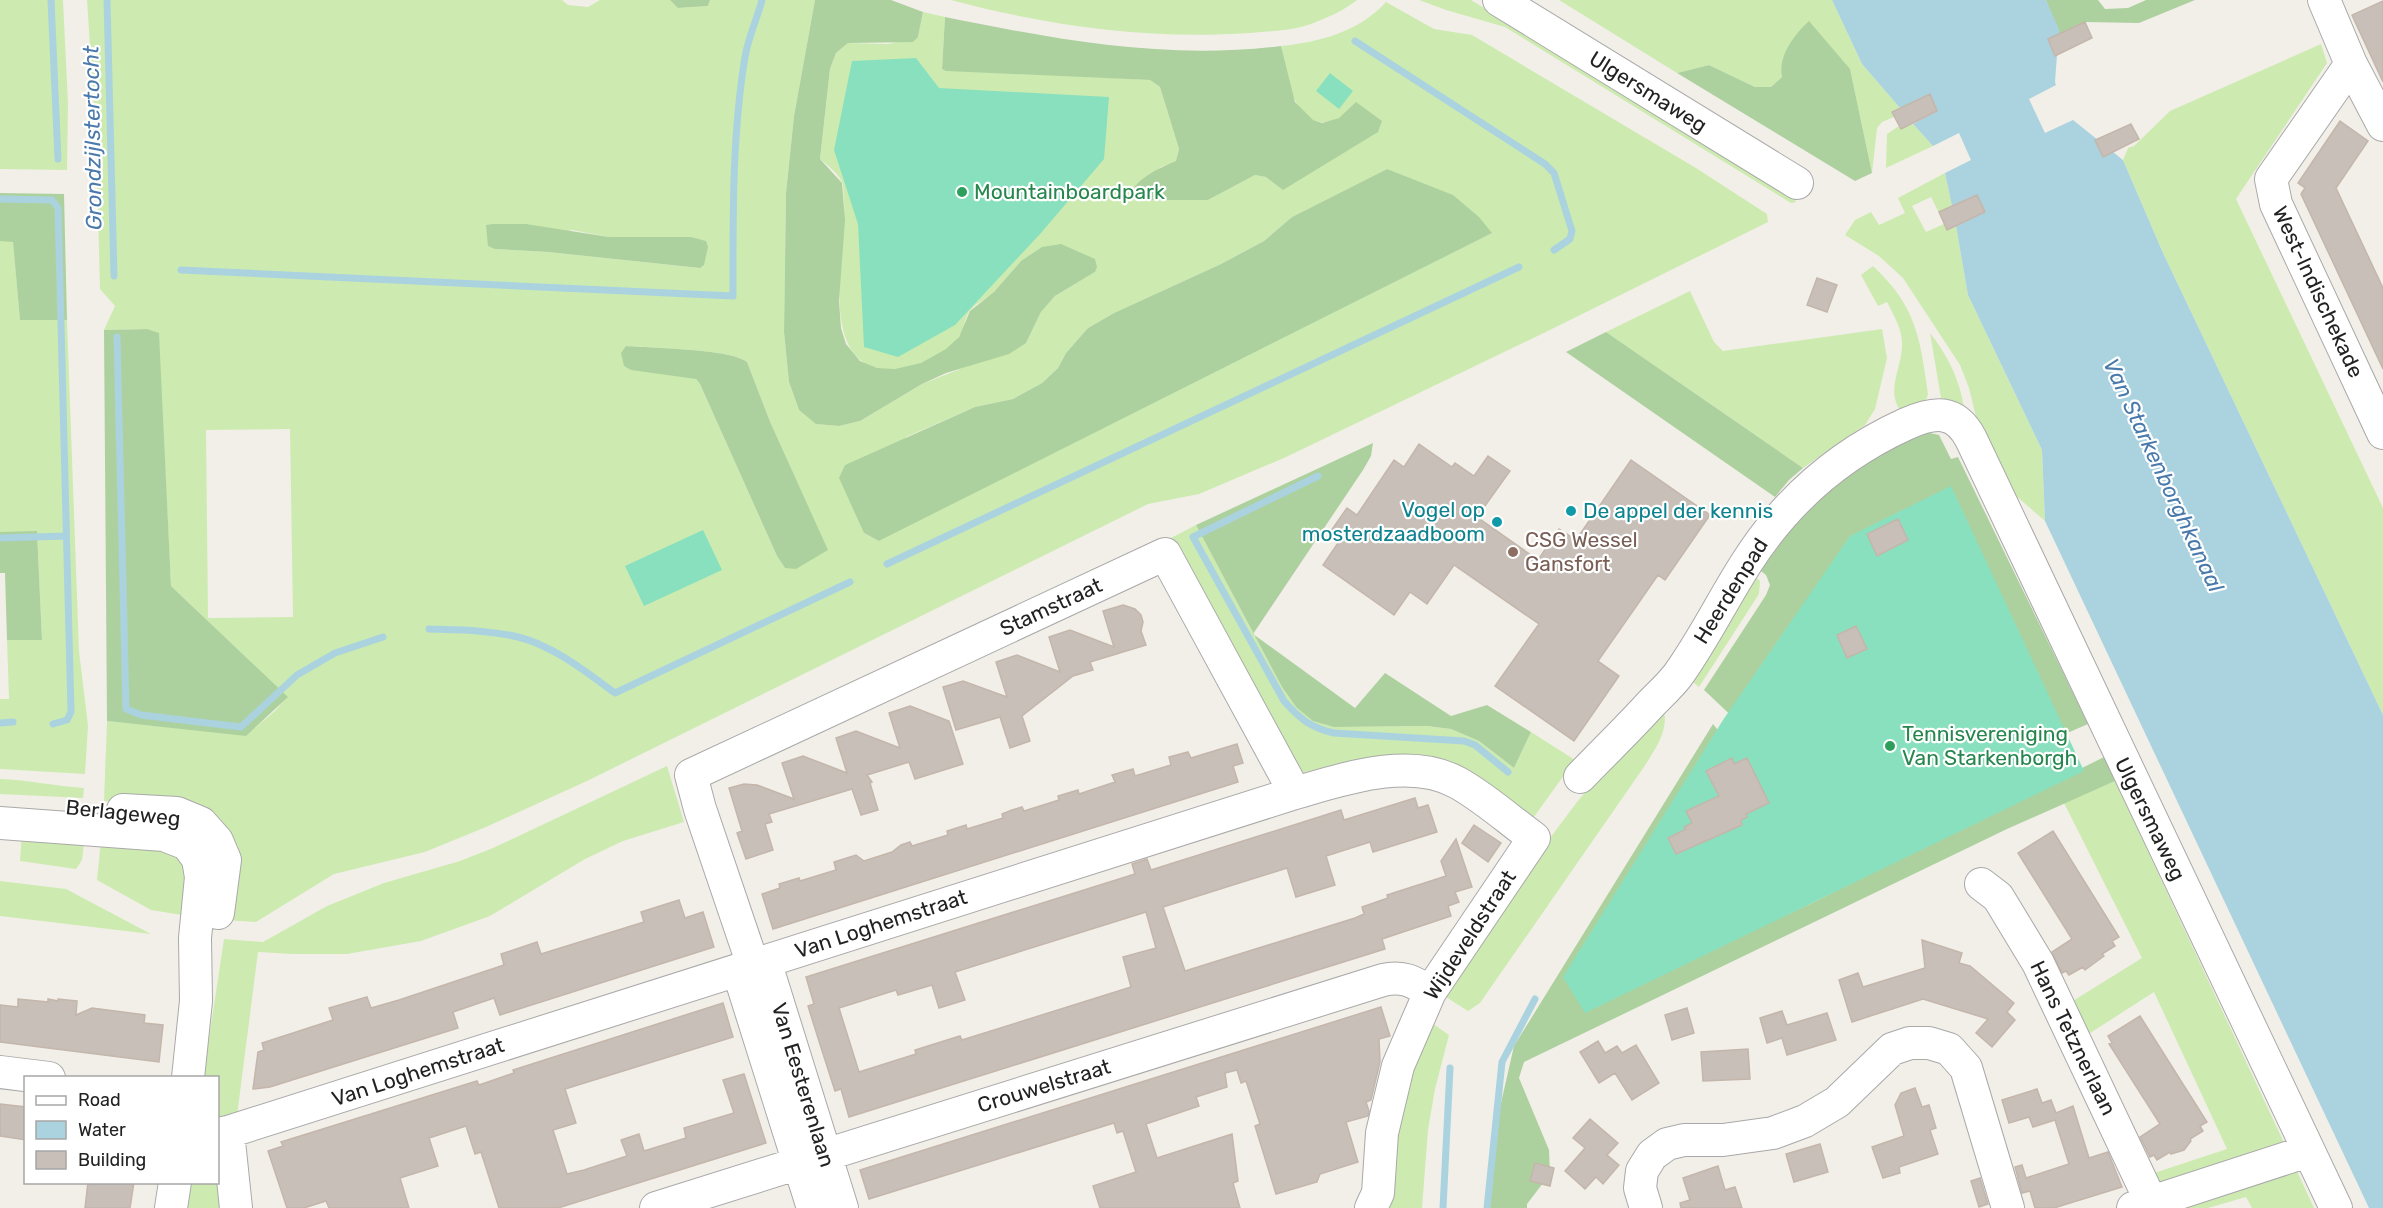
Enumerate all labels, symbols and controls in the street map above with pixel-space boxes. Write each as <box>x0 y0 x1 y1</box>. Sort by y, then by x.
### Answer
water label: Grondzijlstertocht <box>77 45 108 231</box>
street label: Ulgersmaweg <box>1585 46 1712 138</box>
place label: Mountainboardpark <box>974 179 1165 204</box>
marker: Mountainboardpark <box>955 185 969 199</box>
street label: West-Indischekade <box>2268 202 2369 381</box>
water label: Van Starkenborghkanaal <box>2097 354 2230 597</box>
place label: Vogel op mosterdzaadboom <box>1302 497 1485 546</box>
place label: De appel der kennis <box>1583 498 1773 523</box>
marker: De appel der kennis <box>1564 504 1578 518</box>
marker: Vogel op mosterdzaadboom <box>1490 515 1504 529</box>
place label: CSG Wessel Gansfort <box>1525 527 1638 576</box>
street label: Heerdenpad <box>1688 533 1773 648</box>
marker: CSG Wessel Gansfort <box>1506 545 1520 559</box>
street label: Stamstraat <box>996 572 1106 641</box>
place label: Tennisvereniging Van Starkenborgh <box>1902 721 2077 770</box>
marker: Tennisvereniging Van Starkenborgh <box>1883 739 1897 753</box>
street label: Ulgersmaweg <box>2110 753 2191 884</box>
street label: Berlageweg <box>64 794 182 831</box>
street label: Wijdeveldstraat <box>1418 865 1521 1004</box>
street label: Van Loghemstraat <box>792 884 970 963</box>
street label: Hans Tetznerlaan <box>2025 956 2122 1119</box>
street label: Van Eesterenlaan <box>767 1000 840 1170</box>
street label: Van Loghemstraat <box>329 1032 507 1111</box>
street label: Crouwelstraat <box>974 1053 1113 1118</box>
legend <box>24 1076 219 1184</box>
text: Road <box>78 1089 121 1111</box>
text: Water <box>78 1119 126 1141</box>
text: Building <box>78 1149 146 1171</box>

